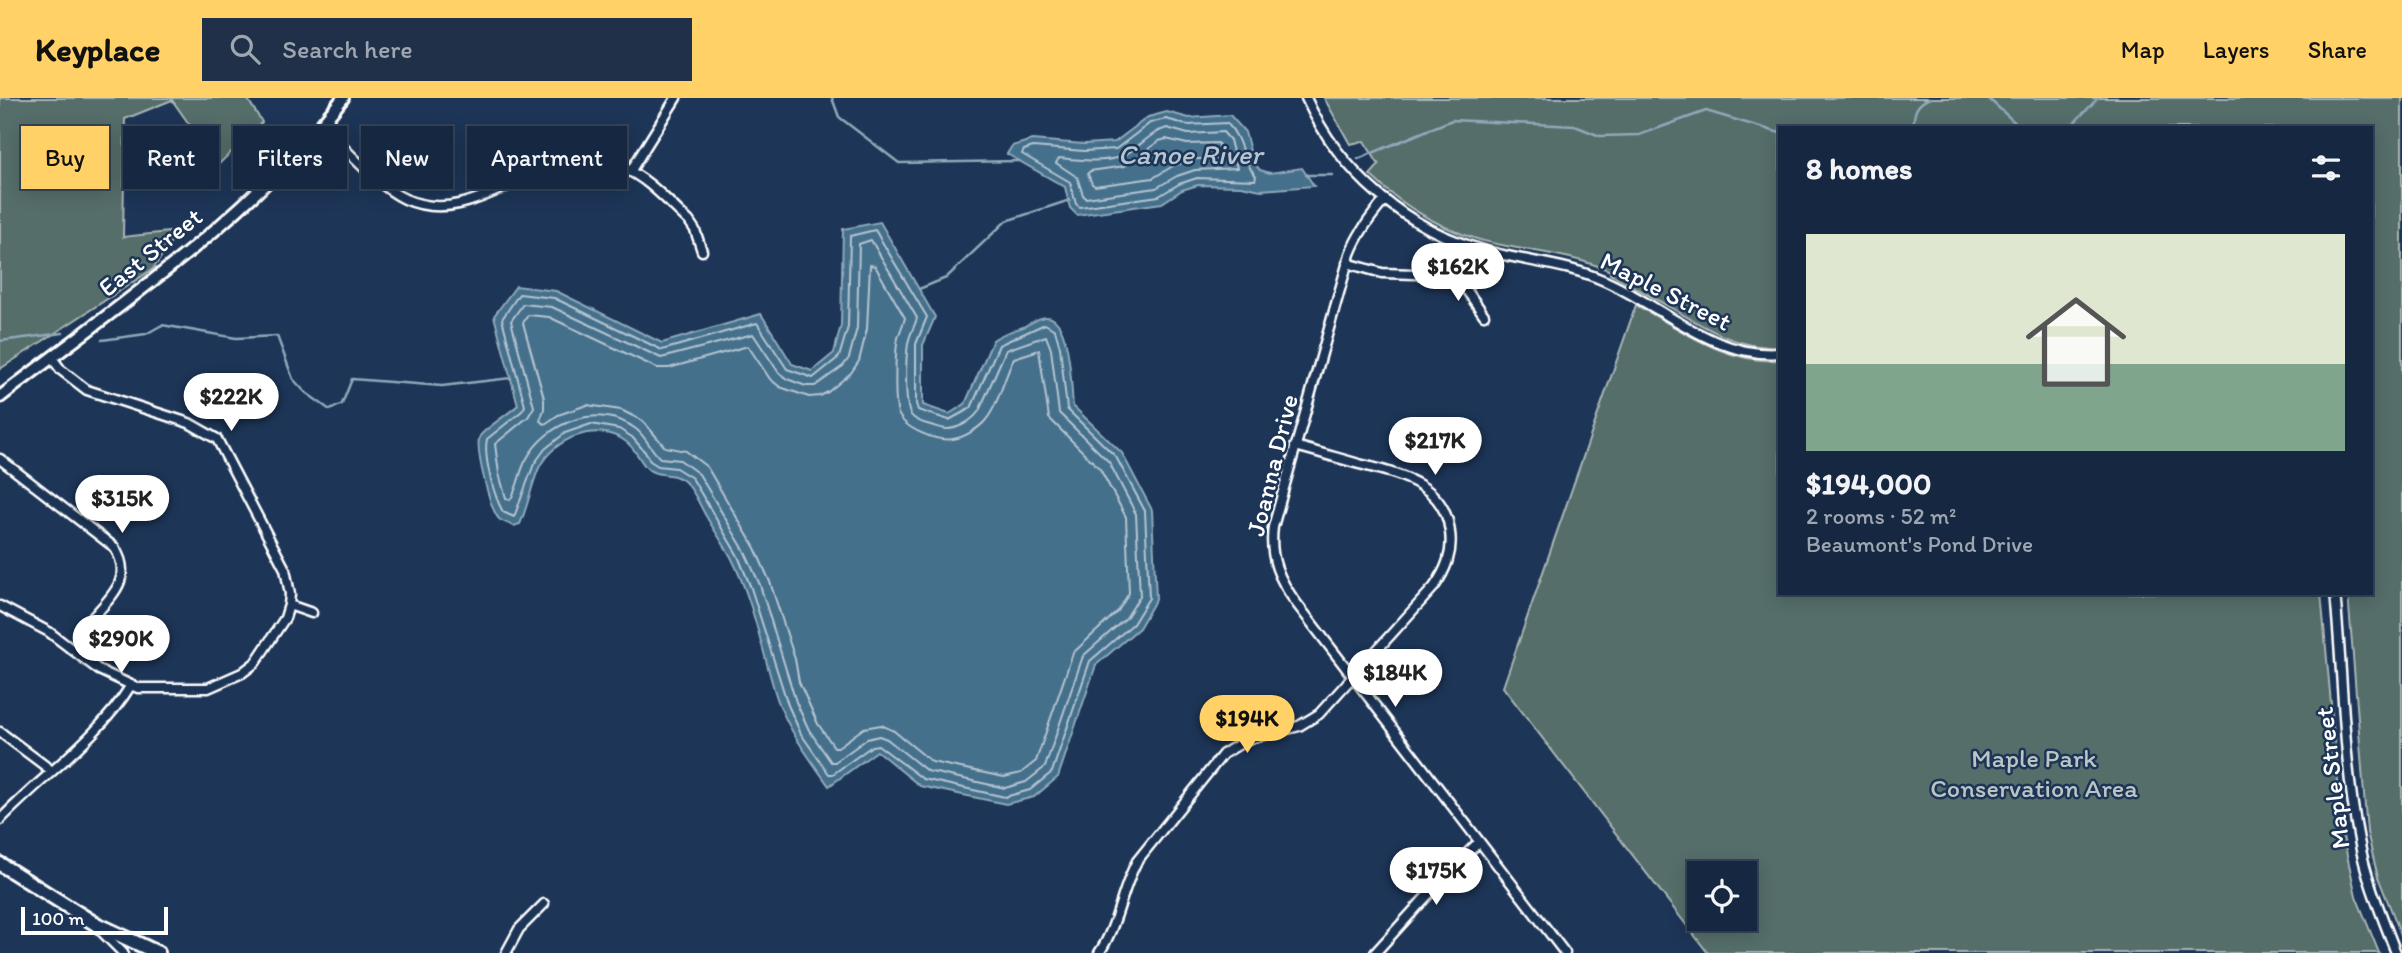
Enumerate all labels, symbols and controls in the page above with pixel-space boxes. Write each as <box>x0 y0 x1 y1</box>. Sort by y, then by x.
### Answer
search box <box>202 18 692 81</box>
text: Keyplace <box>35 30 160 69</box>
icon: search <box>226 30 264 68</box>
text: Search here <box>282 33 413 65</box>
text: Map <box>2121 35 2165 64</box>
text: Layers <box>2203 35 2270 64</box>
text: Share <box>2308 35 2367 64</box>
chip: Buy <box>21 126 109 189</box>
chip: Rent <box>123 126 219 189</box>
chip: Filters <box>233 126 347 189</box>
chip: New <box>361 126 453 189</box>
chip: Apartment <box>467 126 627 189</box>
water label: Canoe River <box>1118 137 1265 171</box>
icon: filters <box>2307 149 2345 187</box>
text: 8 homes <box>1806 150 1913 187</box>
street label: East Street <box>92 200 209 304</box>
pin: $162K <box>1409 244 1507 303</box>
street label: Maple Street <box>1595 244 1737 338</box>
text: $162K <box>1427 252 1489 280</box>
icon: home <box>2013 279 2139 405</box>
pin: $222K <box>182 374 280 433</box>
text: $222K <box>200 382 262 410</box>
street label: Joanna Drive <box>1239 391 1305 539</box>
pin: $217K <box>1386 418 1484 477</box>
text: $217K <box>1405 426 1465 454</box>
text: $194,000 <box>1806 465 1931 502</box>
pin: $315K <box>73 476 171 535</box>
text: $315K <box>91 484 153 512</box>
text: 2 rooms · 52 m² <box>1806 502 1956 530</box>
text: Beaumont's Pond Drive <box>1806 530 2033 558</box>
pin: $290K <box>72 616 170 675</box>
text: $290K <box>89 624 153 652</box>
pin: $184K <box>1346 650 1444 709</box>
text: $184K <box>1363 658 1427 686</box>
pin: $194K <box>1198 696 1296 755</box>
text: $194K <box>1216 704 1278 732</box>
street label: Maple Street <box>2307 705 2357 851</box>
park label: Maple Park Conservation Area <box>1930 742 2138 804</box>
pin: $175K <box>1387 848 1485 907</box>
text: $175K <box>1406 856 1466 884</box>
map controls <box>1687 861 1757 931</box>
button: locate <box>1687 861 1757 931</box>
scale bar <box>21 904 168 936</box>
text: 100 m <box>32 907 84 930</box>

